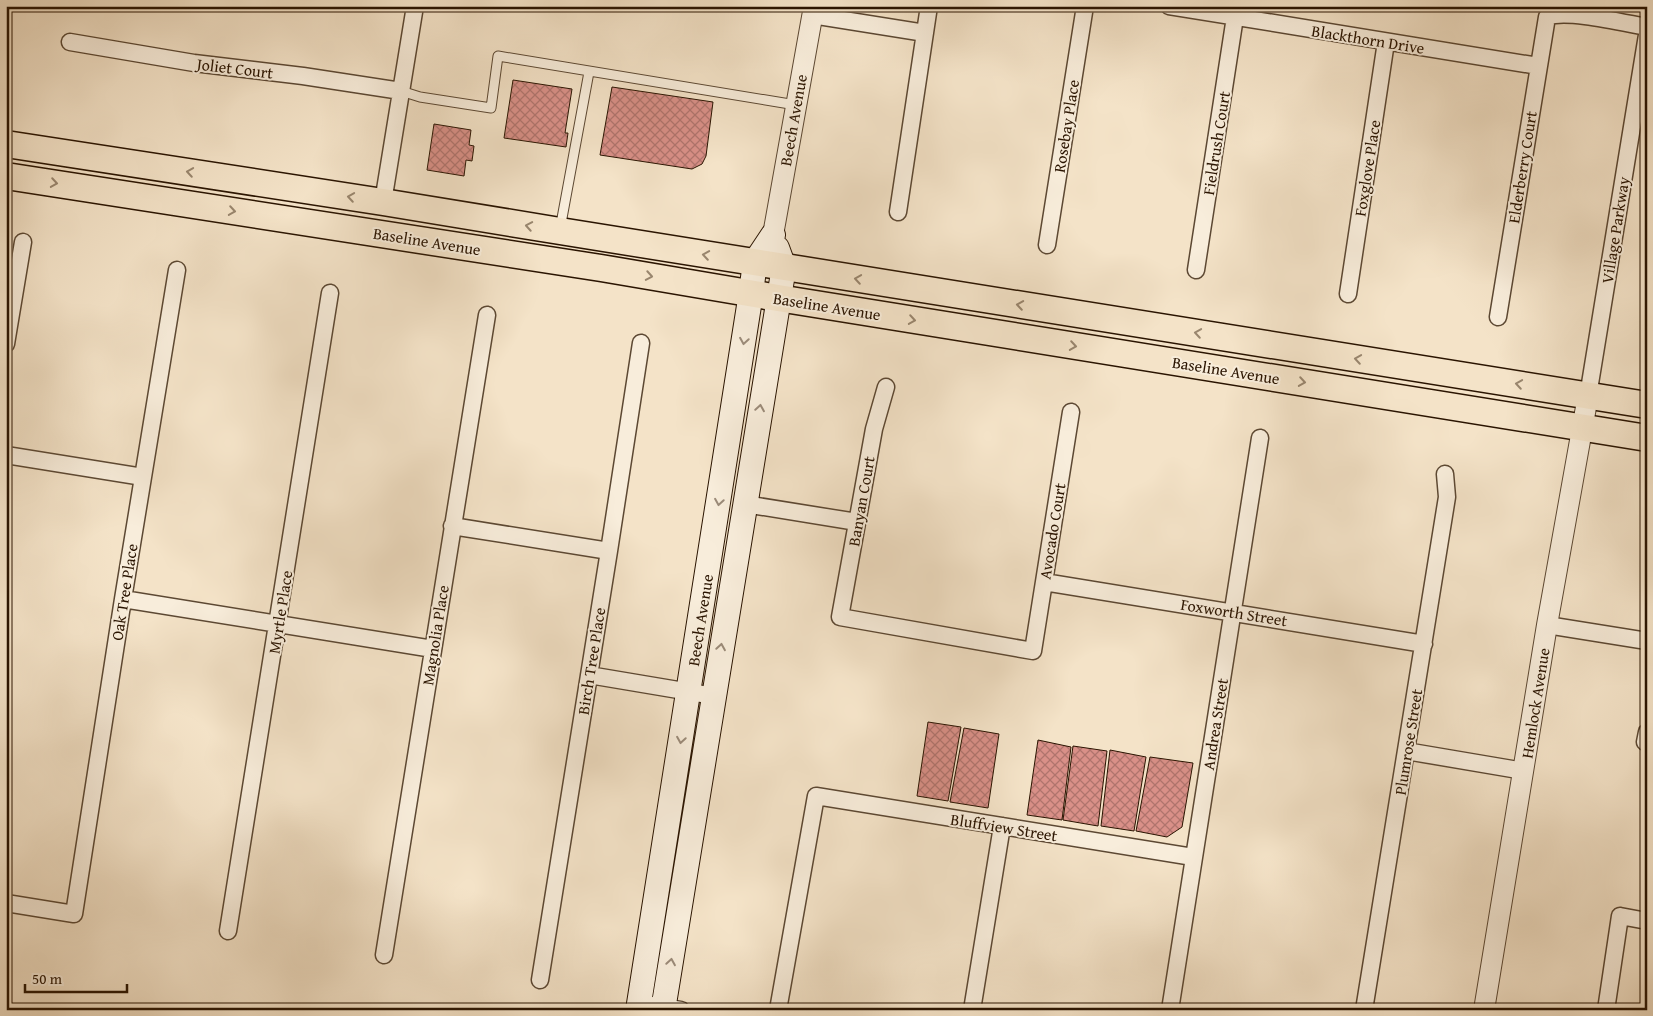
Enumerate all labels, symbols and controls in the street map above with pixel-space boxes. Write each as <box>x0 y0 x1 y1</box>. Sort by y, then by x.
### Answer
street label: Blackthorn Drive <box>1310 18 1426 60</box>
street label: Joliet Court <box>194 51 275 85</box>
street label: Beech Avenue <box>773 72 813 168</box>
street label: Rosebay Place <box>1047 78 1085 174</box>
street label: Fieldrush Court <box>1196 89 1236 197</box>
street label: Elderberry Court <box>1501 109 1543 225</box>
street label: Foxglove Place <box>1348 118 1386 218</box>
one-way arrow <box>186 167 194 178</box>
street label: Village Parkway <box>1595 175 1635 285</box>
one-way arrow <box>50 178 59 188</box>
one-way arrow <box>347 192 355 202</box>
one-way arrow <box>228 205 237 215</box>
street label: Baseline Avenue <box>371 221 483 261</box>
one-way arrow <box>524 222 533 232</box>
one-way arrow <box>702 250 710 261</box>
one-way arrow <box>645 270 654 280</box>
one-way arrow <box>853 274 862 284</box>
street label: Baseline Avenue <box>771 286 883 326</box>
one-way arrow <box>1016 300 1024 310</box>
one-way arrow <box>909 314 917 325</box>
one-way arrow <box>1193 329 1202 339</box>
one-way arrow <box>739 337 749 346</box>
one-way arrow <box>1069 340 1077 350</box>
street label: Baseline Avenue <box>1170 350 1282 390</box>
one-way arrow <box>1354 354 1363 364</box>
one-way arrow <box>1298 377 1307 387</box>
one-way arrow <box>1514 380 1523 390</box>
one-way arrow <box>755 403 765 412</box>
street label: Banyan Court <box>841 454 881 548</box>
street label: Avocado Court <box>1033 481 1072 581</box>
one-way arrow <box>714 498 724 506</box>
street label: Oak Tree Place <box>104 542 144 642</box>
street label: Myrtle Place <box>262 569 298 655</box>
street label: Beech Avenue <box>681 572 719 668</box>
street label: Magnolia Place <box>415 583 455 687</box>
street label: Foxworth Street <box>1179 592 1289 632</box>
street label: Birch Tree Place <box>571 606 611 716</box>
one-way arrow <box>716 643 726 652</box>
street label: Hemlock Avenue <box>1514 646 1556 760</box>
street label: Andrea Street <box>1196 676 1234 772</box>
street label: Plumrose Street <box>1388 687 1428 797</box>
one-way arrow <box>677 735 687 744</box>
street label: Bluffview Street <box>949 807 1059 847</box>
one-way arrow <box>666 957 676 966</box>
scale bar <box>25 961 128 993</box>
text: 50 m <box>32 968 63 989</box>

